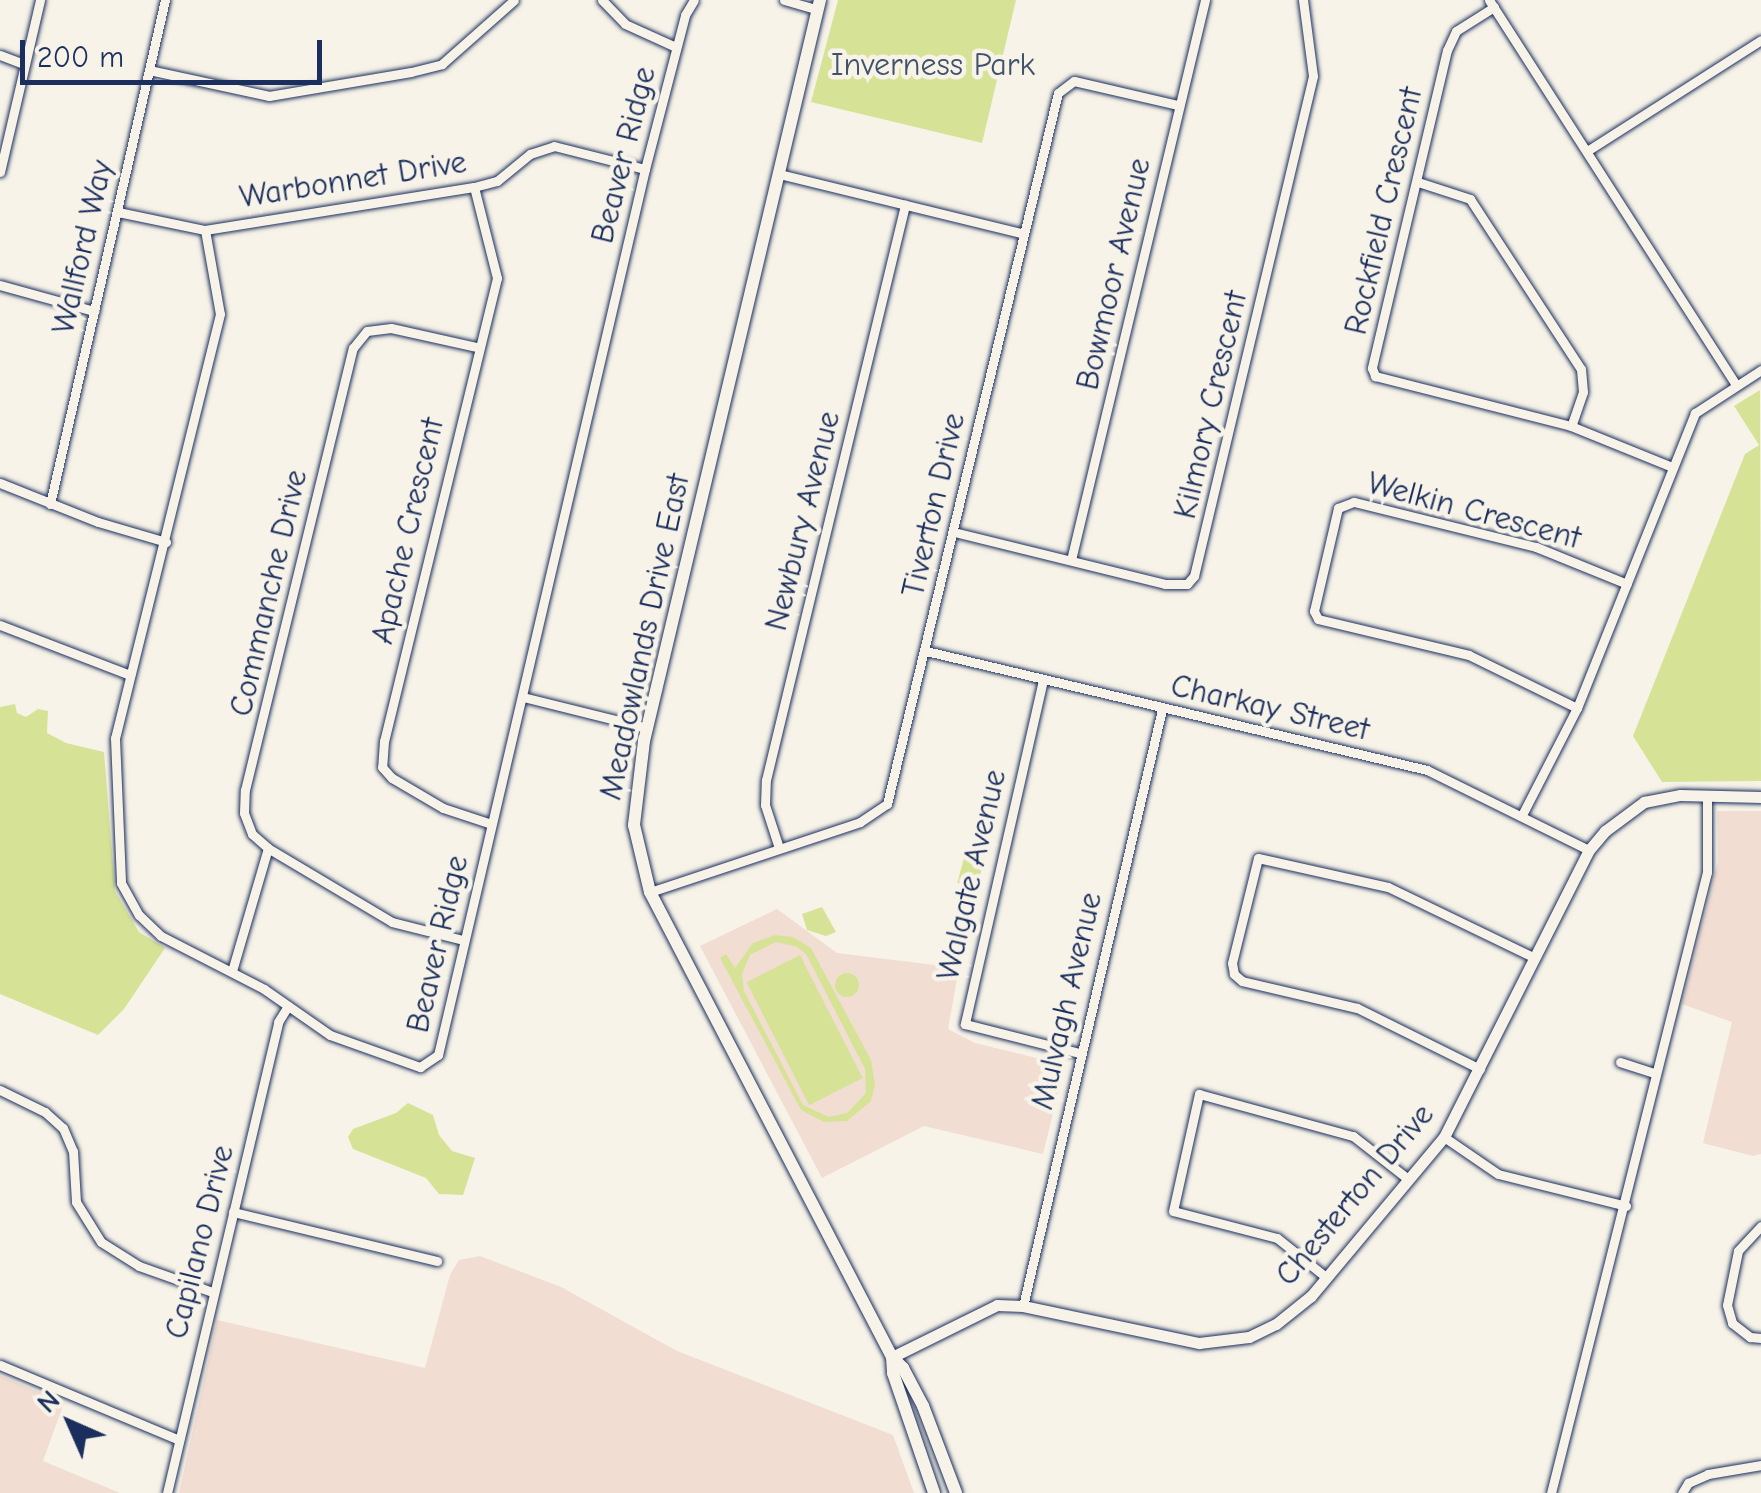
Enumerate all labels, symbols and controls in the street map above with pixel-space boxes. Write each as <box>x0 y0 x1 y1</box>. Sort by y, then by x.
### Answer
scale bar <box>25 20 328 82</box>
text: 200 m <box>37 40 124 75</box>
park label: Inverness Park <box>831 46 1035 84</box>
street label: Beaver Ridge <box>583 63 665 247</box>
street label: Rockfield Crescent <box>1337 84 1431 338</box>
street label: Warbonnet Drive <box>237 143 469 217</box>
street label: Bowmoor Avenue <box>1069 154 1159 394</box>
street label: Wallford Way <box>44 156 122 338</box>
street label: Kilmory Crescent <box>1166 287 1256 523</box>
street label: Newbury Avenue <box>757 407 849 635</box>
street label: Tiverton Drive <box>894 409 974 601</box>
street label: Apache Crescent <box>363 414 453 648</box>
street label: Welkin Crescent <box>1363 464 1585 558</box>
street label: Commanche Drive <box>222 466 316 720</box>
street label: Meadowlands Drive East <box>592 471 698 803</box>
street label: Charkay Street <box>1167 667 1373 749</box>
street label: Walgate Avenue <box>929 766 1015 984</box>
street label: Beaver Ridge <box>399 852 477 1036</box>
street label: Mulvagh Avenue <box>1023 889 1111 1113</box>
street label: Chesterton Drive <box>1268 1096 1442 1294</box>
street label: Capilano Drive <box>157 1141 243 1343</box>
north arrow <box>20 1373 120 1473</box>
text: N <box>31 1384 67 1420</box>

